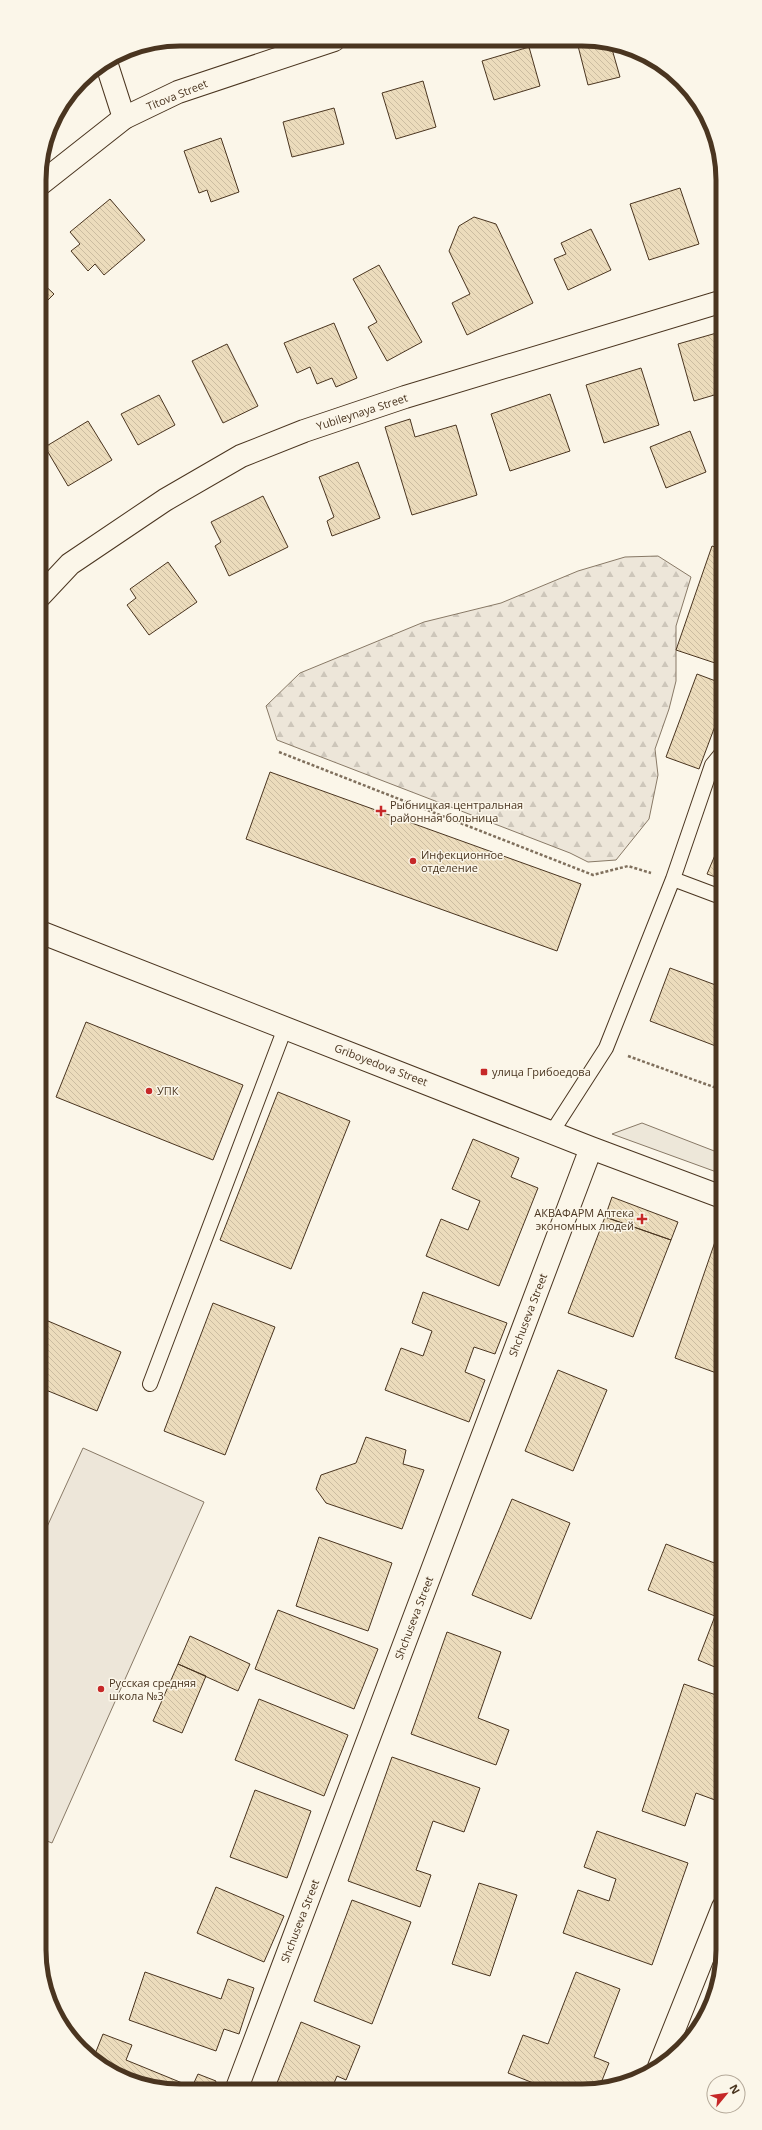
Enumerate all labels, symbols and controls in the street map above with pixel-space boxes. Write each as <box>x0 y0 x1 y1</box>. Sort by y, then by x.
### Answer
street label: Titova Street <box>144 75 210 114</box>
street label: Yubileynaya Street <box>314 390 409 433</box>
place label: Рыбницкая центральная районная больница <box>390 797 523 825</box>
marker: Рыбницкая центральная районная больница <box>375 805 387 817</box>
place label: Инфекционное отделение <box>421 847 503 875</box>
marker: Инфекционное отделение <box>408 856 418 866</box>
street label: Griboyedova Street <box>332 1040 430 1089</box>
place label: улица Грибоедова <box>492 1064 591 1079</box>
marker: улица Грибоедова <box>479 1067 489 1077</box>
place label: УПК <box>157 1083 179 1098</box>
marker: УПК <box>144 1086 154 1096</box>
place label: АКВАФАРМ Аптека экономных людей <box>534 1205 634 1233</box>
marker: АКВАФАРМ Аптека экономных людей <box>637 1214 647 1224</box>
street label: Shchuseva Street <box>505 1271 550 1359</box>
street label: Shchuseva Street <box>391 1574 436 1662</box>
place label: Русская средняя школа №3 <box>109 1675 196 1703</box>
marker: Русская средняя школа №3 <box>96 1684 106 1694</box>
street label: Shchuseva Street <box>277 1877 322 1965</box>
north arrow <box>706 2074 746 2114</box>
text: N <box>726 2081 744 2096</box>

